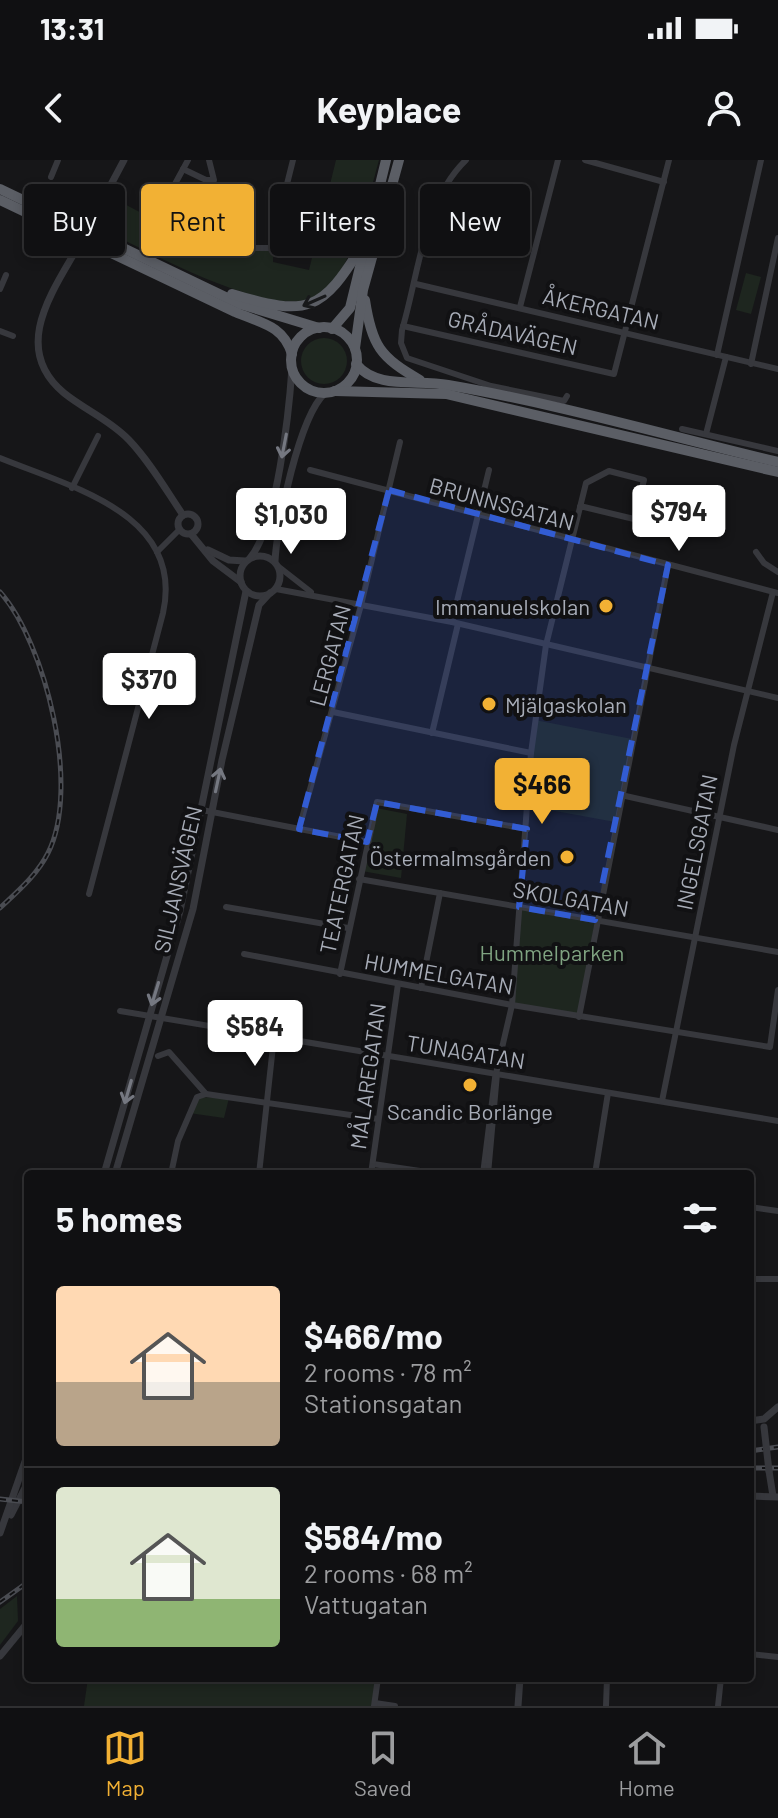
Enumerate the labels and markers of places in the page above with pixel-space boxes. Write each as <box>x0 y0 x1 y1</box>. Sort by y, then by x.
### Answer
pin: $794 <box>632 485 726 553</box>
pin: $1,030 <box>226 488 356 556</box>
place label: Immanuelskolan <box>435 593 590 619</box>
marker: Immanuelskolan <box>597 597 615 615</box>
pin: $370 <box>102 653 196 721</box>
place label: Mjälgaskolan <box>505 691 627 717</box>
marker: Mjälgaskolan <box>480 695 498 713</box>
pin: $466 <box>495 758 589 826</box>
place label: Östermalmsgården <box>370 844 551 870</box>
marker: Östermalmsgården <box>558 848 576 866</box>
pin: $584 <box>208 1000 302 1068</box>
marker: Scandic Borlänge <box>461 1076 479 1094</box>
place label: Scandic Borlänge <box>387 1098 553 1124</box>

